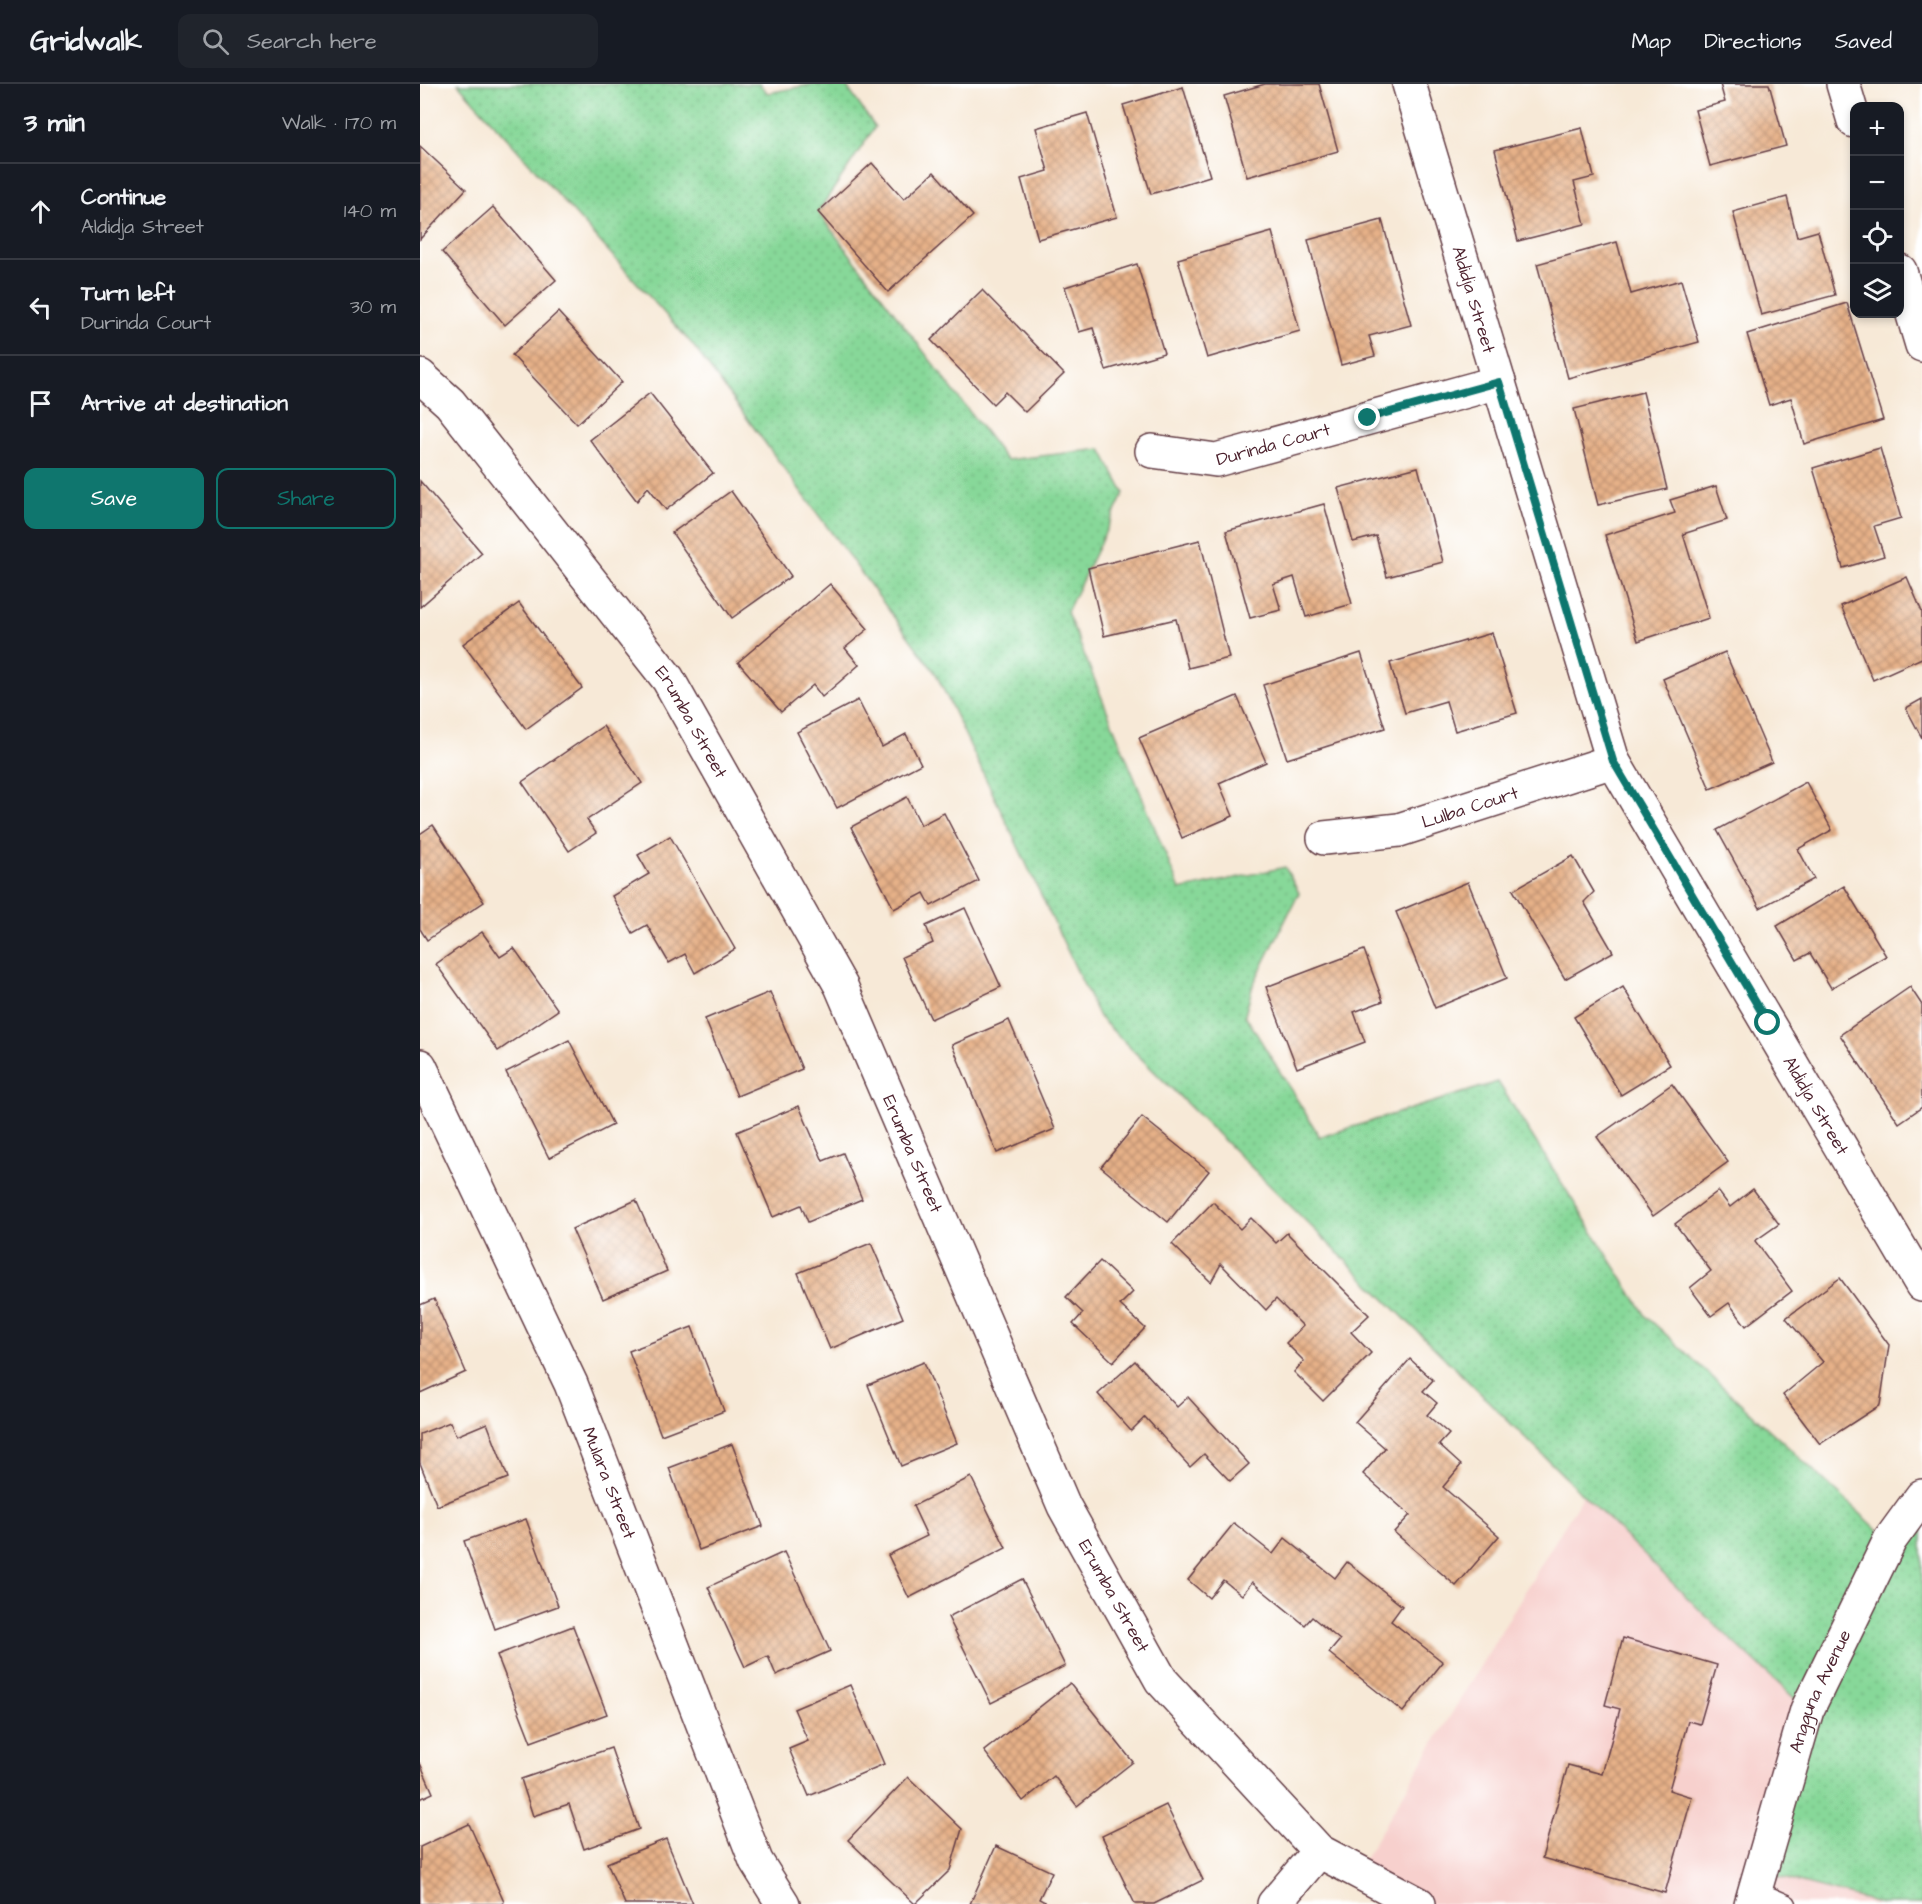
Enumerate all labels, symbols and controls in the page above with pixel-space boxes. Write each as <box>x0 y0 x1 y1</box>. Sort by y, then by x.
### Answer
search box <box>178 14 598 68</box>
text: Gridwalk <box>30 22 142 61</box>
icon: search <box>199 25 232 58</box>
text: Search here <box>247 26 377 57</box>
text: Map <box>1631 27 1671 56</box>
text: Directions <box>1704 27 1802 56</box>
text: Saved <box>1835 27 1892 56</box>
map controls <box>1850 102 1904 318</box>
button: + <box>1850 102 1904 156</box>
text: 3 min <box>24 105 85 141</box>
text: Walk · 170 m <box>282 109 396 137</box>
button: − <box>1850 156 1904 210</box>
text: Continue <box>81 182 166 213</box>
icon: ahead <box>24 195 57 228</box>
text: 140 m <box>344 197 396 225</box>
button: locate <box>1850 210 1904 264</box>
text: Aldidja Street <box>81 213 204 241</box>
street label: Aldidja Street <box>1445 243 1502 357</box>
button: layers <box>1850 264 1904 318</box>
text: Turn left <box>81 278 175 309</box>
icon: left <box>24 291 57 324</box>
text: 30 m <box>350 293 396 321</box>
text: Durinda Court <box>81 309 211 337</box>
icon: arrive <box>24 387 57 420</box>
text: Arrive at destination <box>81 388 288 419</box>
route end <box>1354 404 1380 430</box>
street label: Durinda Court <box>1213 417 1334 472</box>
button: Save <box>24 468 204 529</box>
button: Share <box>216 468 396 529</box>
street label: Erumba Street <box>649 661 734 783</box>
street label: Lulba Court <box>1419 780 1522 835</box>
route start <box>1754 1009 1780 1035</box>
street label: Aldidja Street <box>1777 1052 1855 1160</box>
street label: Erumba Street <box>876 1091 949 1217</box>
street label: Mulara Street <box>576 1423 642 1543</box>
street label: Erumba Street <box>1072 1535 1155 1658</box>
street label: Angguna Avenue <box>1783 1625 1857 1756</box>

